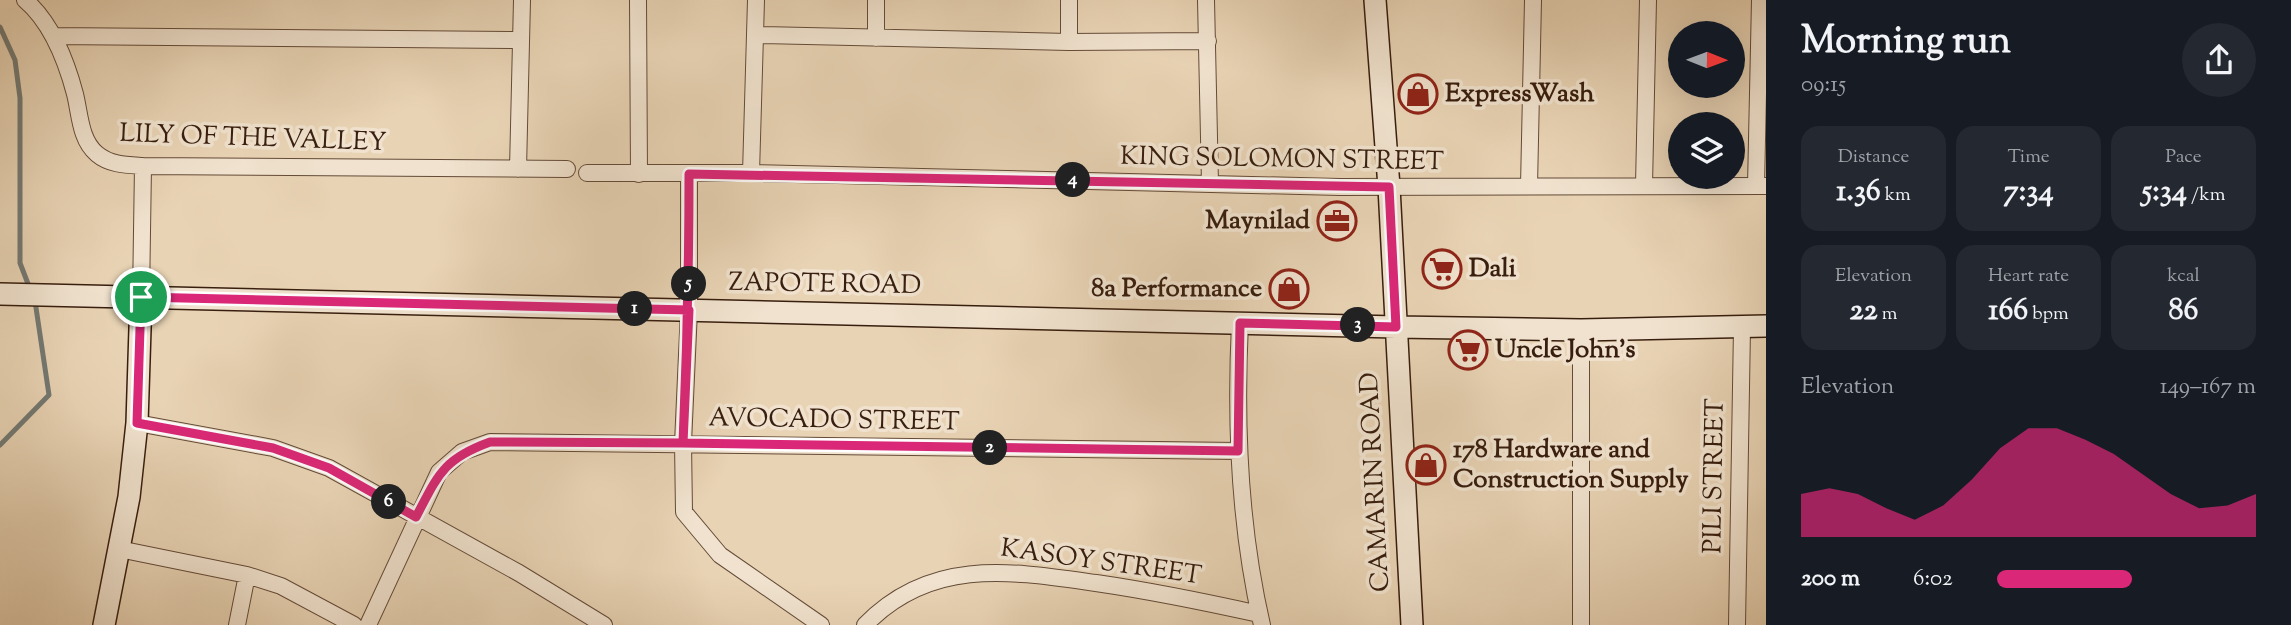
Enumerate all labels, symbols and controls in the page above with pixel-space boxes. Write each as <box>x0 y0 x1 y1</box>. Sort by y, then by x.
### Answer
text: Morning run <box>1801 16 2011 70</box>
north arrow <box>1668 21 1745 98</box>
map controls <box>1668 21 1745 189</box>
button: share <box>2182 23 2256 97</box>
text: 09:15 <box>1801 69 1846 102</box>
shop icon: ExpressWash <box>1397 73 1439 115</box>
place label: ExpressWash <box>1445 76 1595 113</box>
button: layers <box>1668 112 1745 189</box>
street label: LILY OF THE VALLEY <box>119 116 387 162</box>
street label: KING SOLOMON STREET <box>1120 139 1444 181</box>
text: Distance <box>1838 144 1909 171</box>
text: Time <box>2007 144 2050 171</box>
text: Pace <box>2165 144 2202 171</box>
pin: 4 <box>1056 162 1090 198</box>
text: 4 <box>1068 166 1077 193</box>
text: 1.36 <box>1836 171 1881 214</box>
text: 7:34 <box>2003 171 2054 214</box>
text: 5:34 <box>2142 171 2187 214</box>
text: km <box>1881 182 1911 209</box>
text: /km <box>2187 182 2225 209</box>
office icon: Maynilad <box>1316 200 1358 242</box>
place label: Maynilad <box>1205 203 1310 240</box>
supermarket icon: Dali <box>1421 248 1463 290</box>
place label: Dali <box>1469 251 1517 288</box>
text: Elevation <box>1835 263 1912 290</box>
text: Heart rate <box>1988 263 2069 290</box>
text: kcal <box>2167 263 2200 290</box>
street label: ZAPOTE ROAD <box>728 265 922 305</box>
pin: 5 <box>672 266 706 302</box>
pin <box>111 267 171 327</box>
shop icon: 8a Performance <box>1268 268 1310 310</box>
text: 5 <box>685 270 692 297</box>
place label: 8a Performance <box>1091 271 1262 308</box>
icon: arrive <box>122 278 160 316</box>
text: 22 <box>1850 290 1878 333</box>
text: 166 <box>1988 290 2028 333</box>
text: 86 <box>2169 290 2198 333</box>
pin: 1 <box>618 292 652 326</box>
text: 1 <box>631 295 638 322</box>
text: m <box>1878 301 1897 328</box>
text: bpm <box>2028 301 2069 328</box>
pin: 3 <box>1340 308 1376 342</box>
text: 3 <box>1354 311 1361 338</box>
supermarket icon: Uncle John's <box>1447 329 1489 371</box>
place label: Uncle John's <box>1495 332 1635 369</box>
street label: CAMARIN ROAD <box>1352 371 1400 593</box>
text: Elevation <box>1801 371 1894 404</box>
text: 149–167 m <box>2160 371 2256 404</box>
street label: PILI STREET <box>1695 398 1735 554</box>
street label: AVOCADO STREET <box>708 400 960 442</box>
pin: 2 <box>972 430 1007 466</box>
place label: 178 Hardware and Construction Supply <box>1453 432 1688 499</box>
text: 2 <box>985 434 994 461</box>
shop icon: 178 Hardware and Construction Supply <box>1405 444 1447 486</box>
pin: 6 <box>372 484 406 520</box>
text: 6 <box>384 488 393 515</box>
street label: KASOY STREET <box>998 531 1204 595</box>
text: 200 m <box>1801 563 1860 596</box>
text: 6:02 <box>1913 563 1953 596</box>

